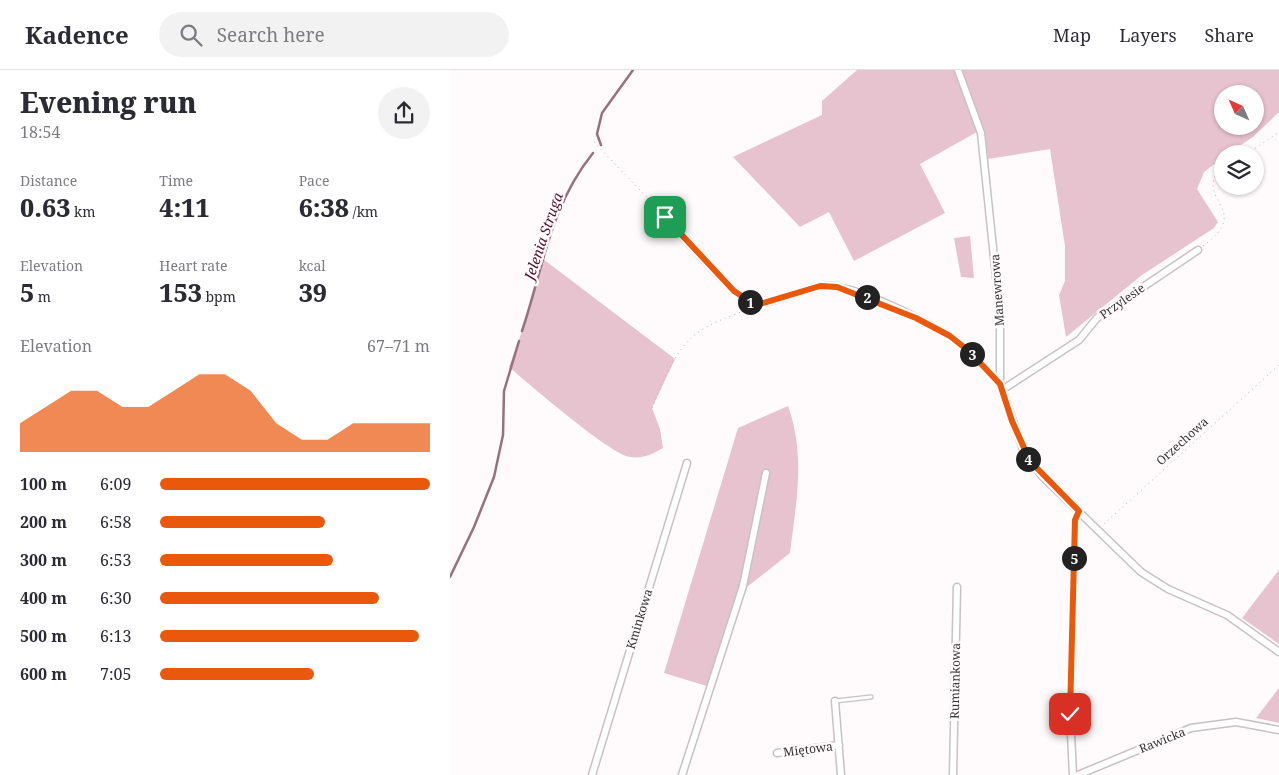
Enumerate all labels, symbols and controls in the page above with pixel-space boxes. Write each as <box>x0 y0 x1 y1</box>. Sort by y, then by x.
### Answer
search box <box>159 12 509 57</box>
text: Kadence <box>25 18 129 51</box>
icon: search <box>177 21 205 49</box>
text: Search here <box>217 22 325 48</box>
text: Map <box>1053 23 1091 47</box>
text: Layers <box>1119 23 1177 47</box>
text: Share <box>1205 23 1254 47</box>
text: Evening run <box>20 83 197 121</box>
north arrow <box>1214 85 1264 135</box>
map controls <box>1214 85 1264 195</box>
button: share <box>378 87 430 139</box>
text: 18:54 <box>20 121 60 143</box>
button: layers <box>1214 145 1264 195</box>
text: Distance <box>20 171 77 190</box>
text: Time <box>159 171 193 190</box>
text: Pace <box>299 171 329 190</box>
water label: Jelenia Struga <box>518 189 567 285</box>
text: 0.63 <box>20 190 70 224</box>
text: 4:11 <box>159 190 210 224</box>
text: 6:38 <box>299 190 349 224</box>
pin <box>644 196 686 238</box>
text: km <box>70 202 95 221</box>
text: /km <box>349 202 378 221</box>
icon: arrive <box>651 203 679 231</box>
street label: Manewrowa <box>986 253 1008 327</box>
text: Elevation <box>20 256 83 275</box>
text: Heart rate <box>159 256 228 275</box>
text: kcal <box>299 256 326 275</box>
text: 5 <box>20 275 34 309</box>
text: 153 <box>159 275 202 309</box>
text: 39 <box>299 275 327 309</box>
street label: Przylesie <box>1096 279 1148 323</box>
pin: 2 <box>854 284 880 310</box>
text: m <box>34 287 51 306</box>
text: bpm <box>202 287 236 306</box>
text: 2 <box>864 288 871 307</box>
pin: 1 <box>738 290 762 314</box>
text: 1 <box>747 293 754 312</box>
text: Elevation <box>20 335 92 357</box>
text: 67–71 m <box>367 335 430 357</box>
pin: 3 <box>960 342 984 366</box>
text: 3 <box>969 345 976 364</box>
street label: Orzechowa <box>1152 413 1212 469</box>
pin: 4 <box>1016 446 1040 472</box>
text: 4 <box>1025 450 1032 469</box>
text: 100 m <box>20 473 67 495</box>
text: 6:09 <box>100 473 131 495</box>
text: 200 m <box>20 511 67 533</box>
text: 6:58 <box>100 511 131 533</box>
pin: 5 <box>1062 546 1086 570</box>
text: 300 m <box>20 549 67 571</box>
text: 6:53 <box>100 549 131 571</box>
text: 5 <box>1071 549 1078 568</box>
text: 400 m <box>20 587 67 609</box>
text: 6:30 <box>100 587 131 609</box>
street label: Kminkowa <box>622 587 656 651</box>
text: 500 m <box>20 625 67 647</box>
text: 6:13 <box>100 625 131 647</box>
street label: Rumiankowa <box>946 643 964 719</box>
text: 600 m <box>20 663 67 685</box>
text: 7:05 <box>100 663 131 685</box>
pin <box>1049 693 1091 735</box>
icon: check <box>1056 700 1084 728</box>
street label: Rawicka <box>1136 723 1188 757</box>
street label: Miętowa <box>782 738 834 760</box>

